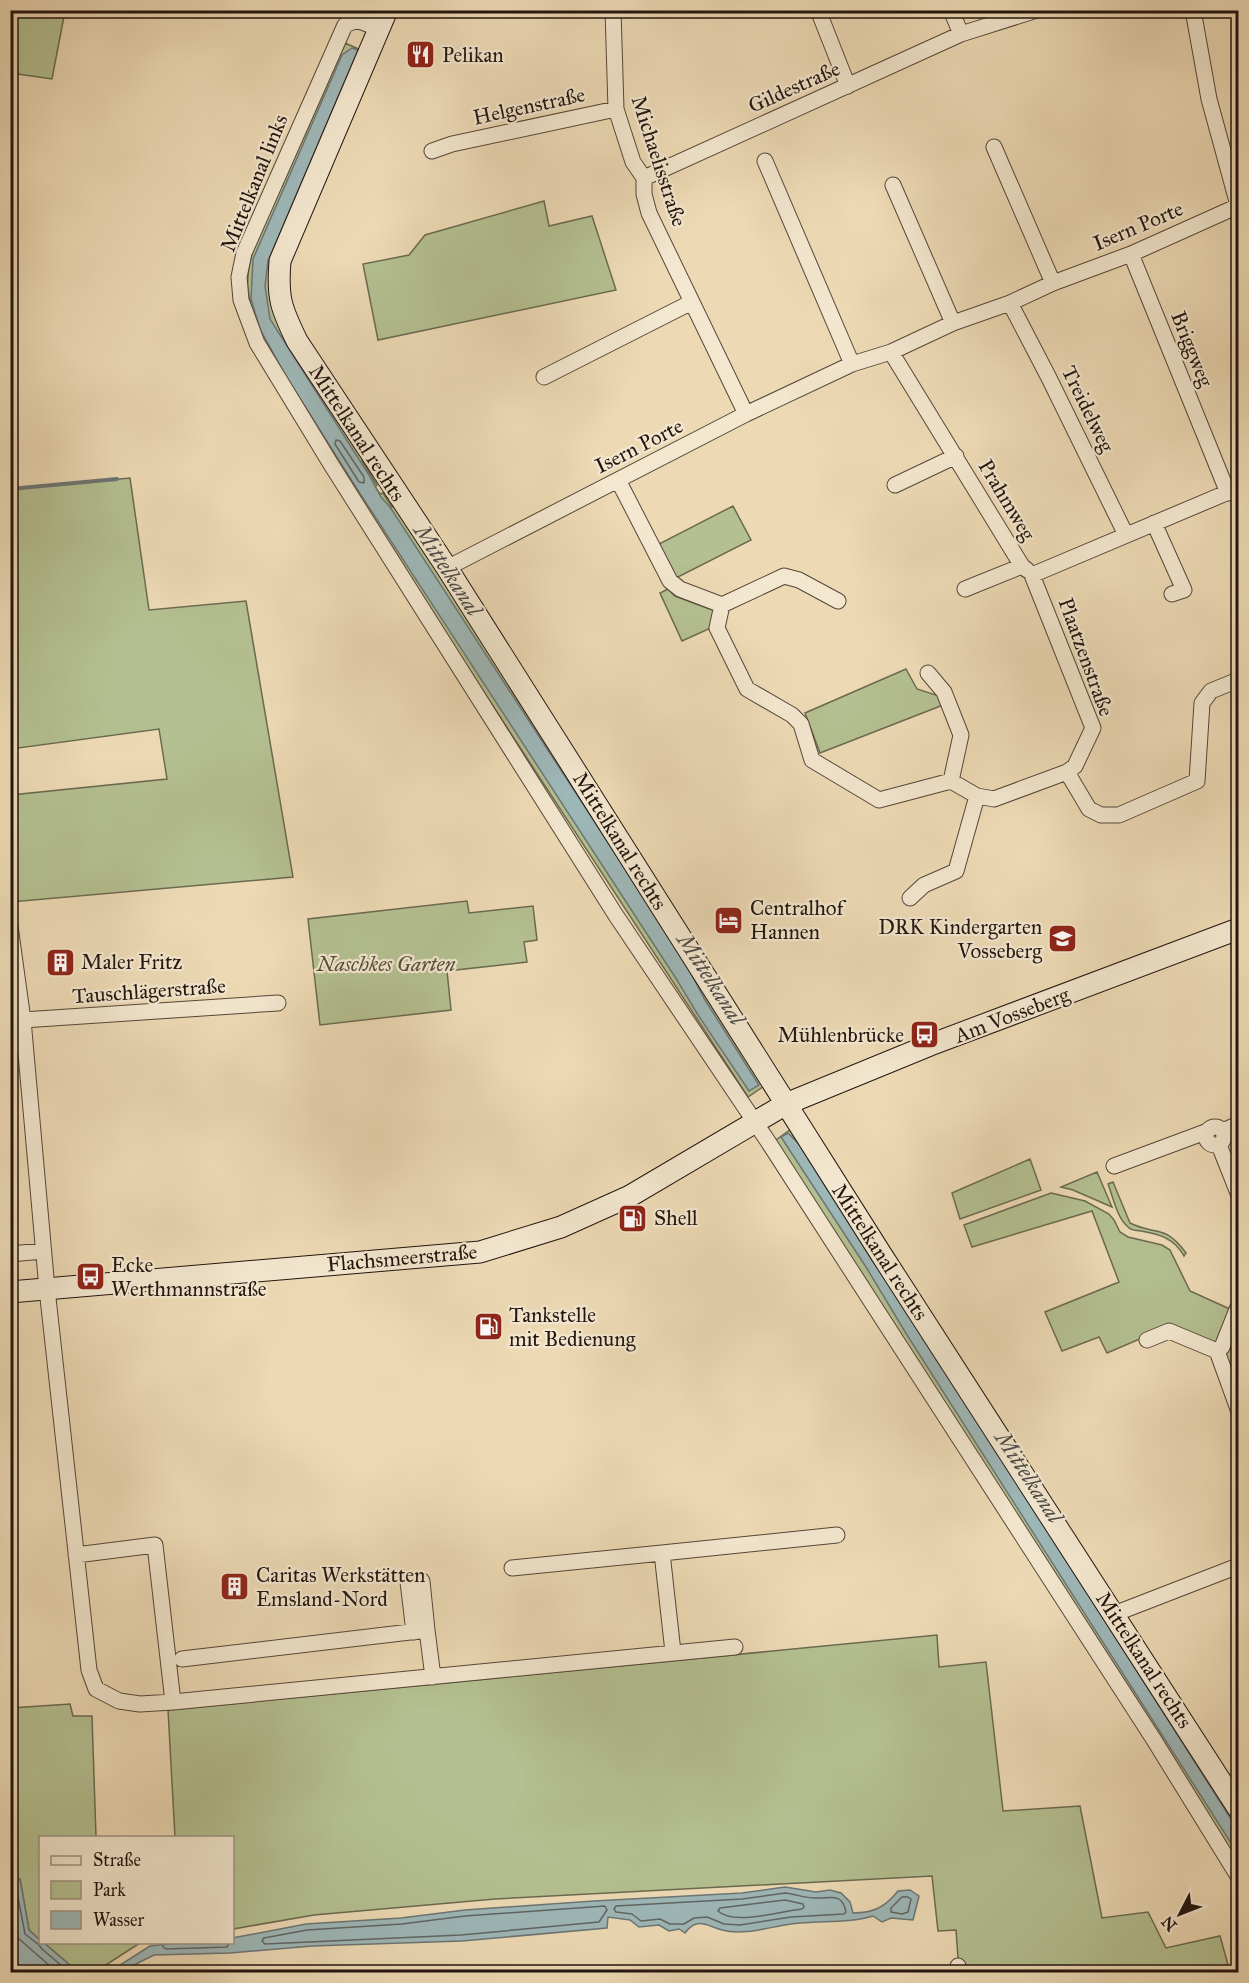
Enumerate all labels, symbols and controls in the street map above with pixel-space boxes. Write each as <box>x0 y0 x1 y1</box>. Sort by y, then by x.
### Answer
restaurant icon: Pelikan <box>405 39 437 71</box>
place label: Pelikan <box>442 42 504 68</box>
street label: Gildestraße <box>744 55 844 119</box>
street label: Helgenstraße <box>471 81 588 131</box>
street label: Michaelisstraße <box>626 92 692 230</box>
street label: Mittelkanal links <box>215 110 293 256</box>
street label: Isern Porte <box>1089 195 1187 257</box>
street label: Briggweg <box>1165 307 1219 391</box>
street label: Mittelkanal rechts <box>303 360 411 506</box>
street label: Treidelweg <box>1056 362 1120 457</box>
street label: Isern Porte <box>591 413 688 479</box>
street label: Prahmweg <box>973 455 1041 545</box>
water label: Mittelkanal <box>407 517 489 623</box>
street label: Plaatzenstraße <box>1053 594 1120 720</box>
street label: Mittelkanal rechts <box>567 767 673 915</box>
place label: Centralhof Hannen <box>750 895 846 945</box>
hotel icon: Centralhof Hannen <box>713 904 745 936</box>
place label: DRK Kindergarten Vosseberg <box>878 914 1042 964</box>
school or university icon: DRK Kindergarten Vosseberg <box>1047 923 1079 955</box>
water label: Mittelkanal <box>670 926 752 1032</box>
building icon: Maler Fritz <box>44 946 76 978</box>
place label: Maler Fritz <box>81 949 182 975</box>
park label: Naschkes Garten <box>316 951 455 977</box>
street label: Tauschlägerstraße <box>71 973 227 1009</box>
street label: Am Vosseberg <box>950 981 1073 1049</box>
bus stop icon: Mühlenbrücke <box>909 1019 941 1051</box>
place label: Mühlenbrücke <box>778 1022 904 1048</box>
street label: Mittelkanal rechts <box>826 1179 934 1325</box>
fuel station icon: Shell <box>617 1202 649 1234</box>
place label: Shell <box>654 1205 698 1231</box>
street label: Flachsmeerstraße <box>326 1238 479 1278</box>
place label: Ecke Werthmannstraße <box>111 1252 267 1302</box>
bus stop icon: Ecke Werthmannstraße <box>74 1261 106 1293</box>
place label: Tankstelle mit Bedienung <box>509 1302 636 1352</box>
fuel station icon: Tankstelle mit Bedienung <box>472 1311 504 1343</box>
water label: Mittelkanal <box>988 1424 1070 1530</box>
place label: Caritas Werkstätten Emsland-Nord <box>256 1562 425 1612</box>
building icon: Caritas Werkstätten Emsland-Nord <box>219 1571 251 1603</box>
street label: Mittelkanal rechts <box>1090 1587 1198 1733</box>
legend <box>39 1836 234 1944</box>
text: Straße <box>93 1849 141 1871</box>
text: Park <box>93 1879 126 1901</box>
north arrow <box>1150 1884 1210 1944</box>
text: Wasser <box>93 1909 144 1931</box>
text: N <box>1157 1912 1181 1935</box>

